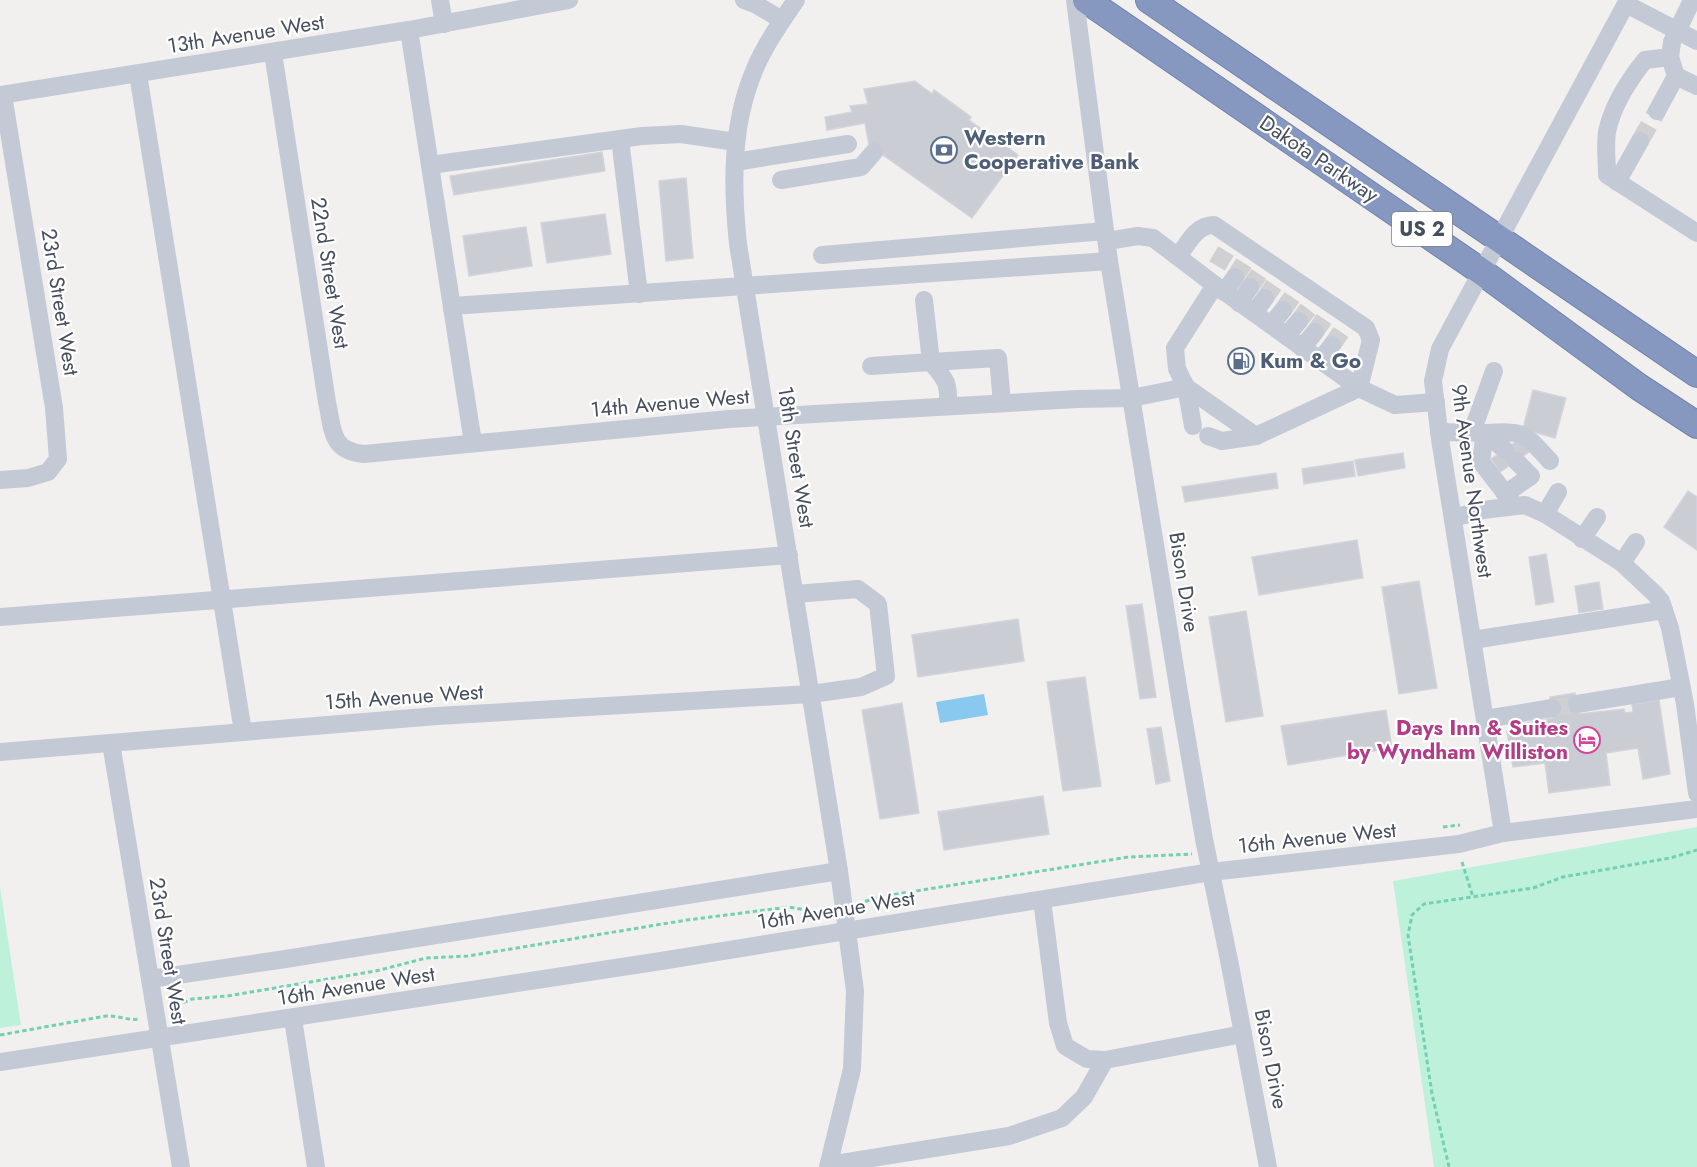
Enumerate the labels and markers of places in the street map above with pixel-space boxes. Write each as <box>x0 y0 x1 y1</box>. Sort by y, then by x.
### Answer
place label: Western Cooperative Bank <box>964 123 1139 177</box>
bank icon: Western Cooperative Bank <box>929 135 959 165</box>
fuel station icon: Kum & Go <box>1226 346 1256 376</box>
place label: Kum & Go <box>1260 346 1361 376</box>
place label: Days Inn & Suites by Wyndham Williston <box>1347 713 1568 767</box>
hotel icon: Days Inn & Suites by Wyndham Williston <box>1572 725 1602 755</box>

